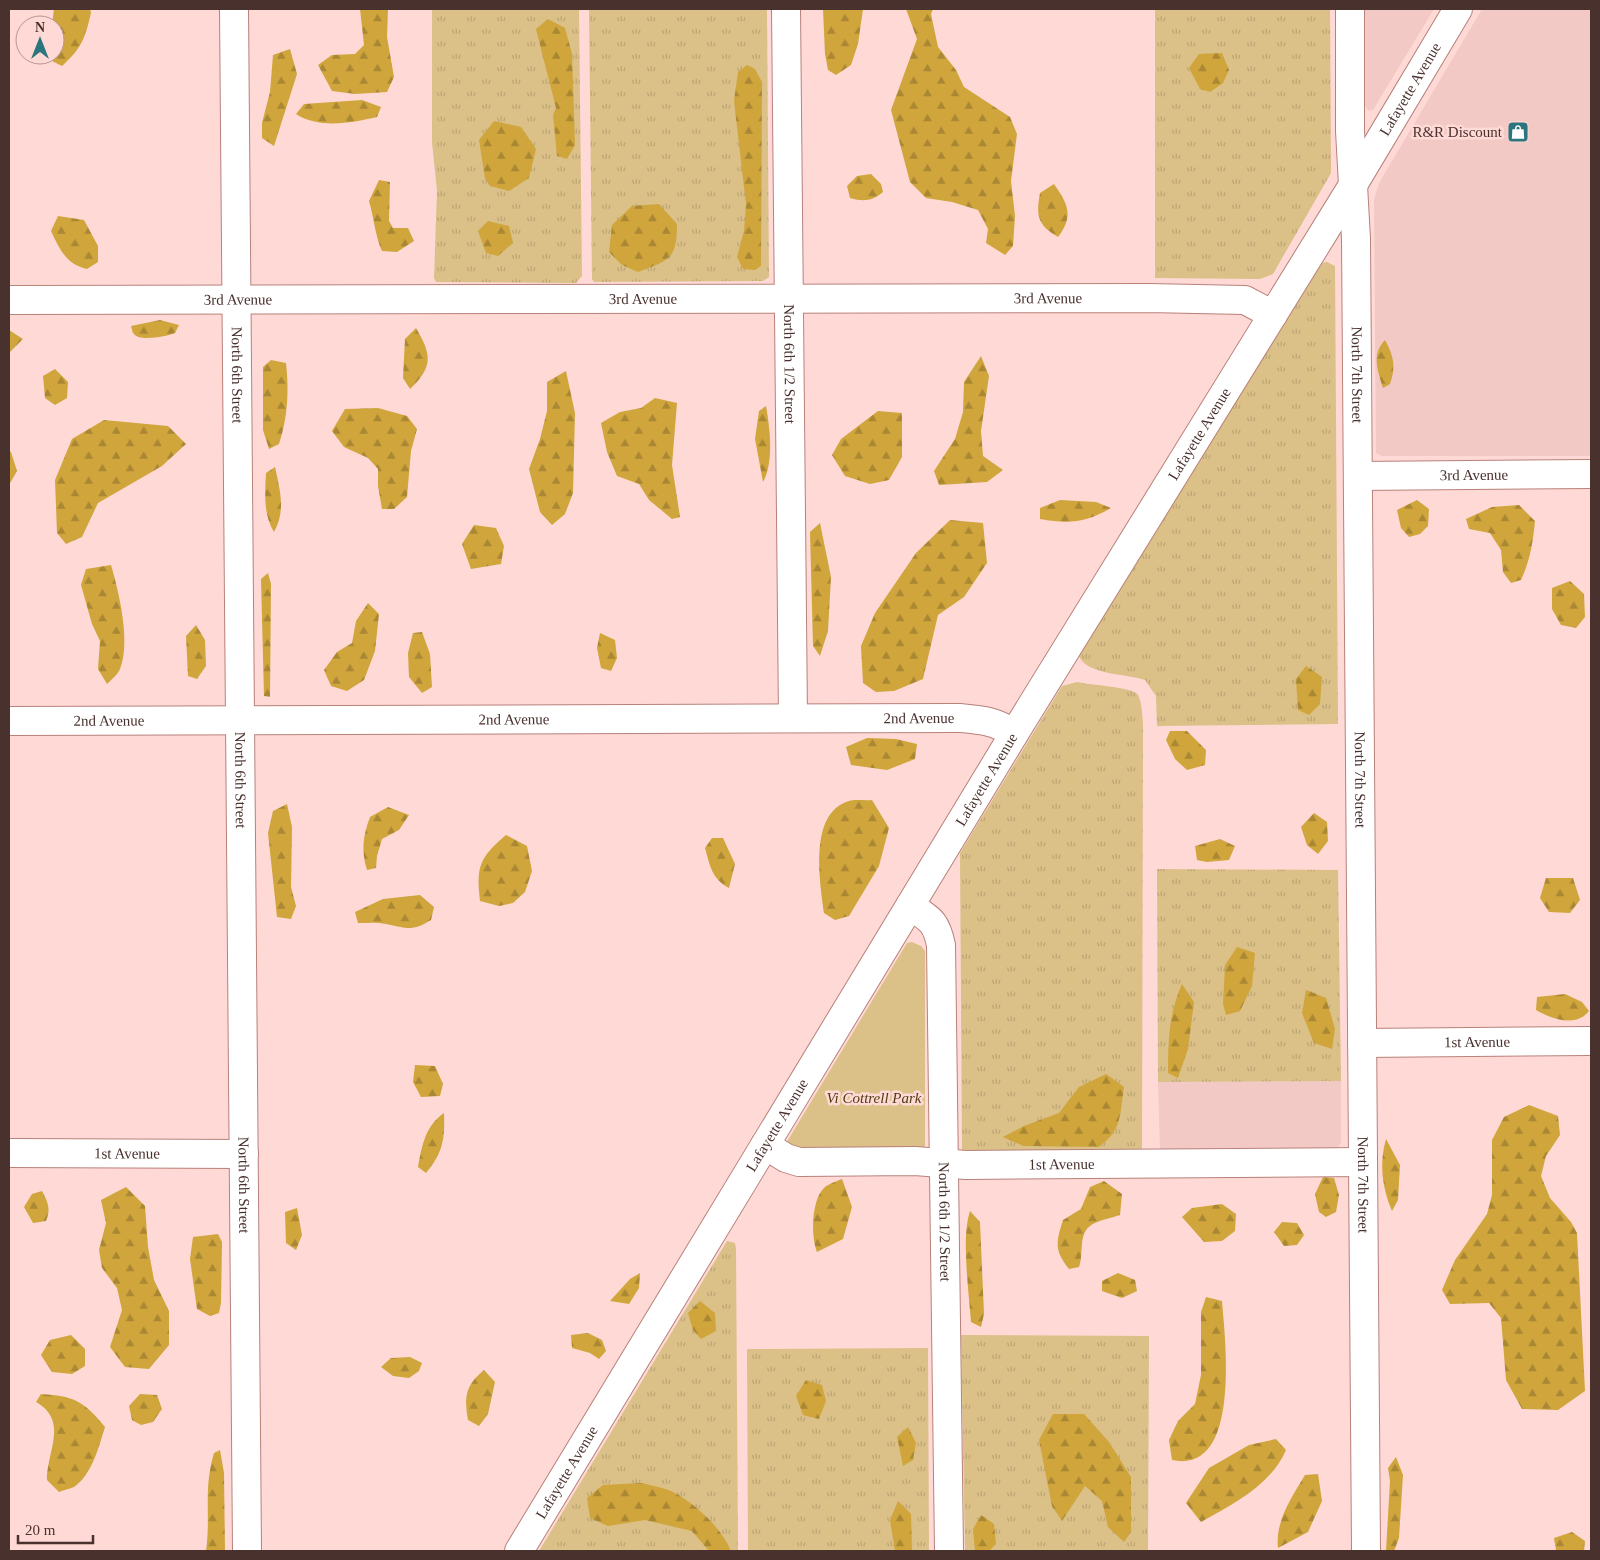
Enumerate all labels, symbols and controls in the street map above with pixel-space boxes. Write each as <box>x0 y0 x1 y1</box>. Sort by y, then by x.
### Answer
north arrow <box>15 15 65 65</box>
text: N <box>35 20 45 35</box>
street label: Lafayette Avenue <box>1376 40 1444 139</box>
shop icon: R&R Discount <box>1506 120 1530 144</box>
place label: R&R Discount <box>1412 124 1503 140</box>
street label: 3rd Avenue <box>1014 290 1083 306</box>
street label: 3rd Avenue <box>609 291 678 307</box>
street label: 3rd Avenue <box>204 292 273 308</box>
street label: North 6th 1/2 Street <box>781 304 798 425</box>
street label: North 7th Street <box>1349 326 1365 424</box>
street label: North 6th Street <box>229 327 245 424</box>
street label: Lafayette Avenue <box>1165 385 1234 483</box>
street label: 3rd Avenue <box>1440 467 1509 483</box>
street label: 2nd Avenue <box>883 710 955 726</box>
street label: 2nd Avenue <box>478 711 550 728</box>
street label: 2nd Avenue <box>73 713 145 729</box>
street label: Lafayette Avenue <box>952 730 1021 829</box>
street label: North 7th Street <box>1352 731 1368 829</box>
street label: North 6th Street <box>232 732 249 829</box>
street label: 1st Avenue <box>1444 1034 1510 1050</box>
street label: Lafayette Avenue <box>743 1076 811 1174</box>
park label: Vi Cottrell Park <box>827 1090 922 1106</box>
street label: North 7th Street <box>1355 1136 1372 1234</box>
street label: North 6th Street <box>236 1137 252 1234</box>
street label: 1st Avenue <box>94 1145 160 1162</box>
street label: 1st Avenue <box>1028 1156 1095 1173</box>
street label: North 6th 1/2 Street <box>936 1162 953 1283</box>
street label: Lafayette Avenue <box>533 1423 601 1521</box>
scale bar <box>18 1512 92 1544</box>
text: 20 m <box>25 1522 56 1538</box>

